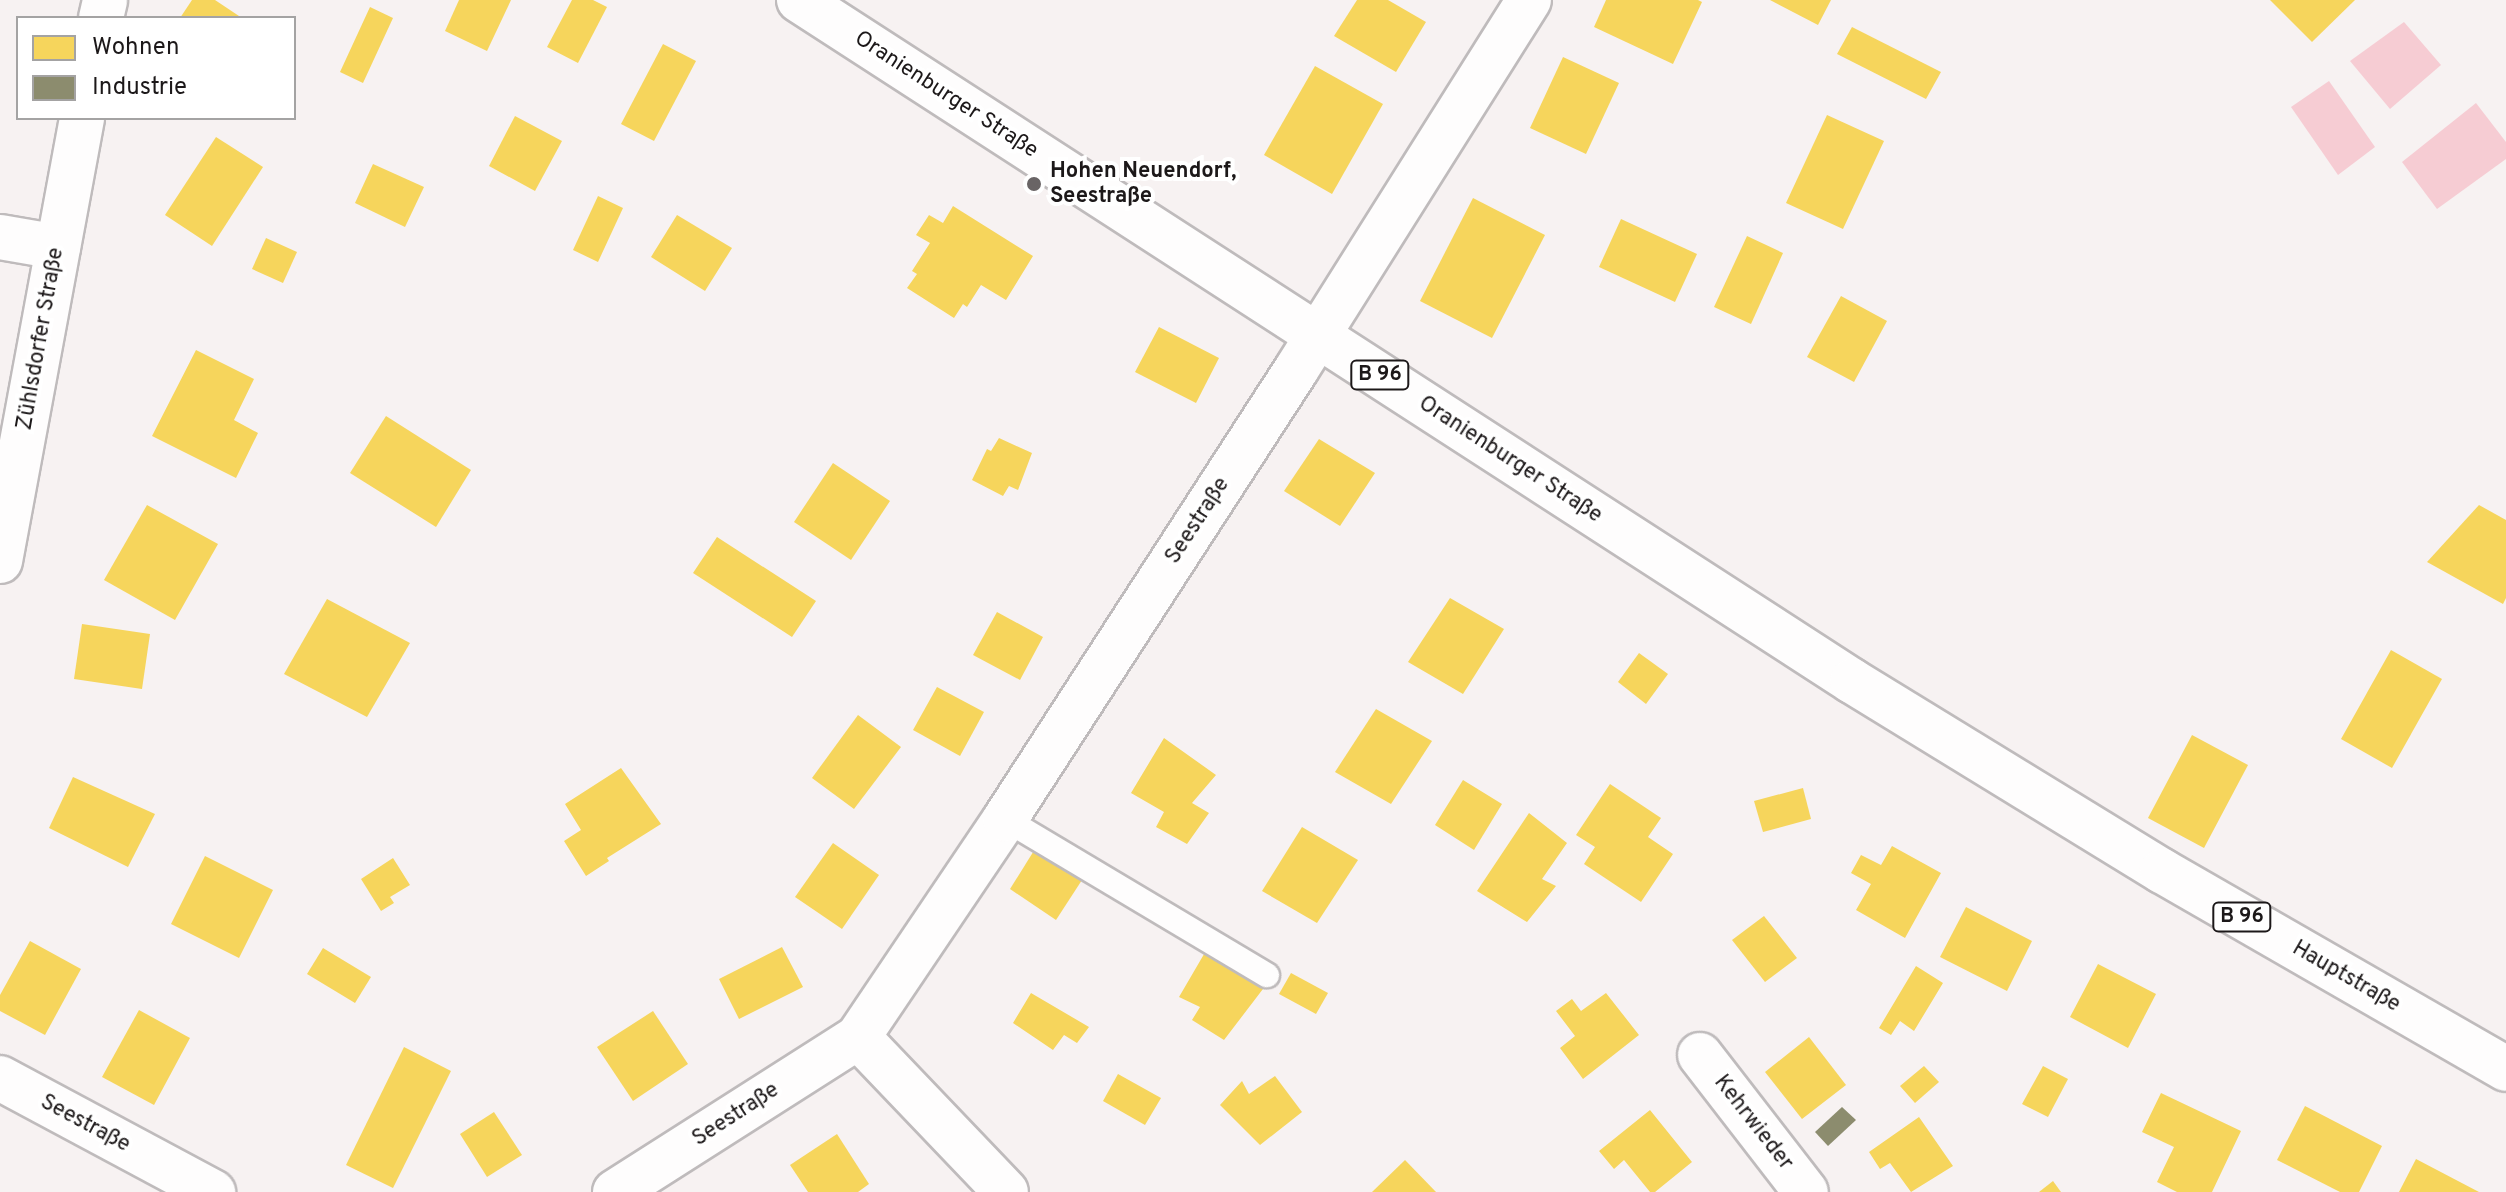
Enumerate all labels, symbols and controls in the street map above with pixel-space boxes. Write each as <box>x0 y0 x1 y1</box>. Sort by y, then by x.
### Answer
legend <box>16 16 296 120</box>
street label: Oranienburger Straße <box>849 26 1043 164</box>
text: Wohnen <box>92 33 179 63</box>
text: Industrie <box>92 73 187 103</box>
place label: Hohen Neuendorf, Seestraße <box>1050 158 1236 210</box>
marker: Hohen Neuendorf, Seestraße <box>1025 175 1043 193</box>
street label: Zühlsdorfer Straße <box>12 246 70 432</box>
road number: B 96 <box>1350 359 1410 391</box>
street label: Oranienburger Straße <box>1413 391 1607 529</box>
street label: Seestraße <box>1160 473 1236 569</box>
road number: B 96 <box>2212 901 2272 933</box>
street label: Hauptstraße <box>2287 935 2405 1019</box>
street label: Kehrwieder <box>1708 1070 1798 1176</box>
street label: Seestraße <box>688 1077 784 1153</box>
street label: Seestraße <box>36 1089 134 1159</box>

